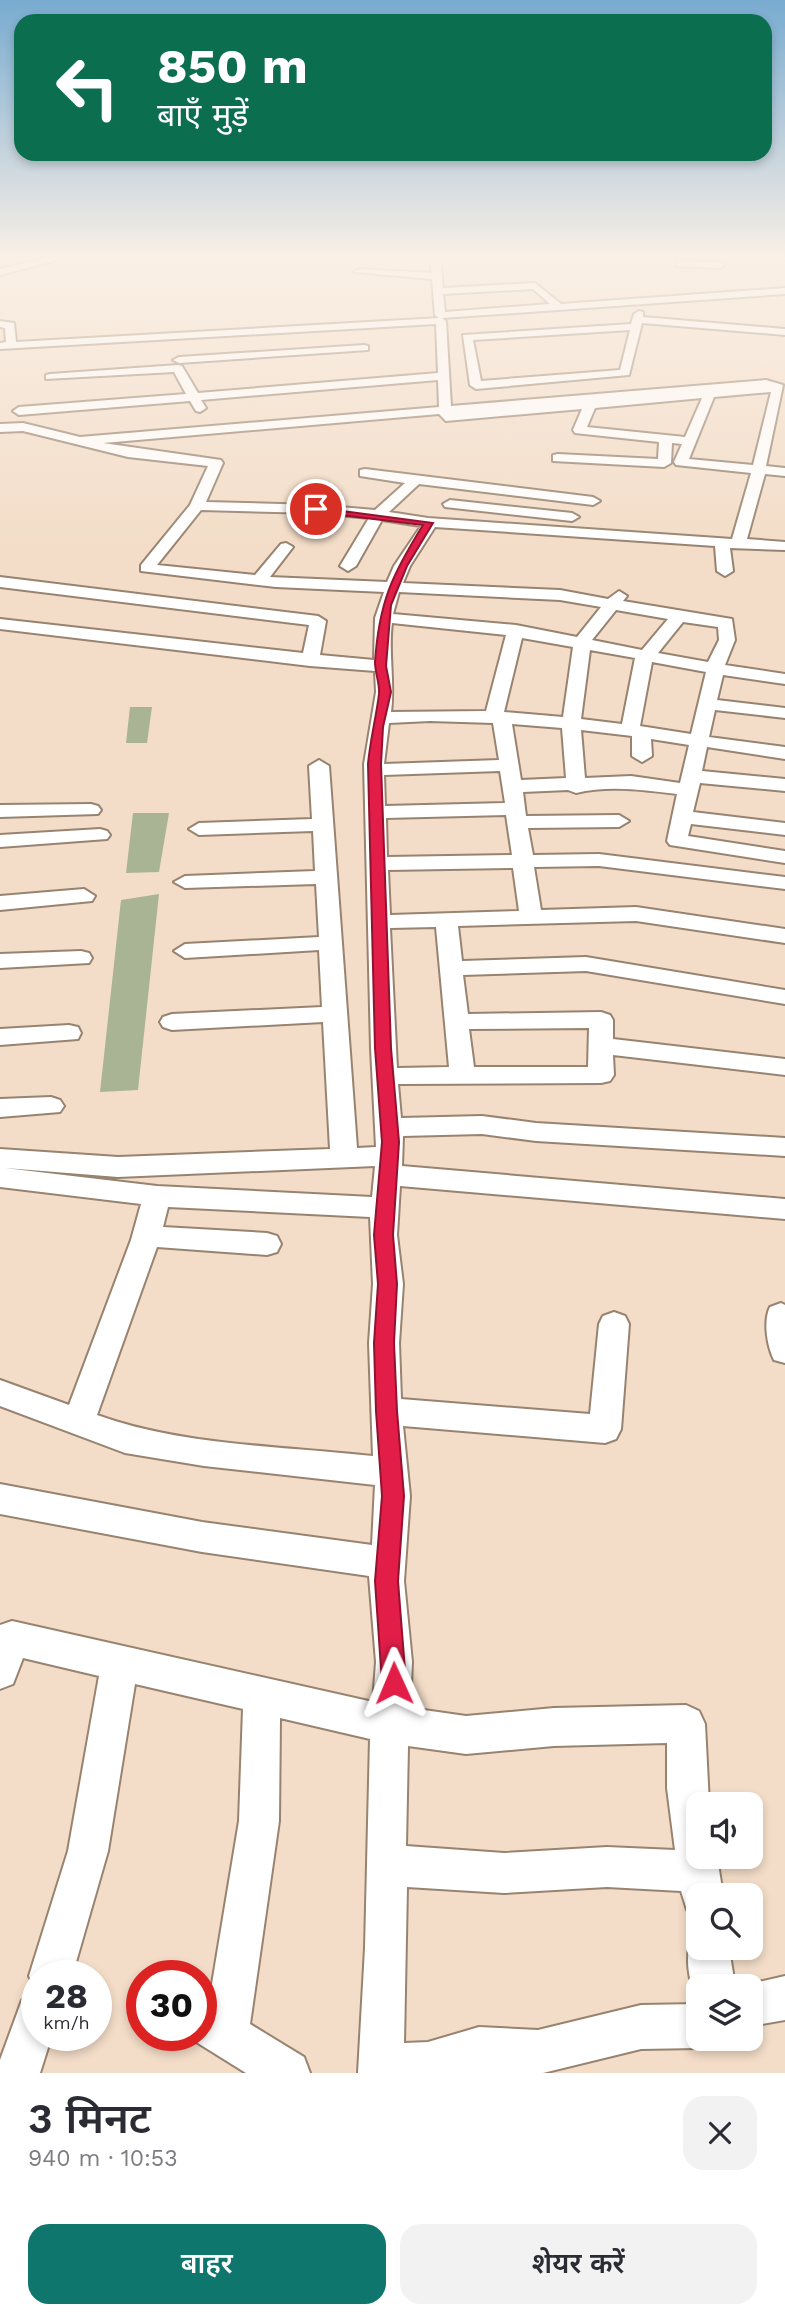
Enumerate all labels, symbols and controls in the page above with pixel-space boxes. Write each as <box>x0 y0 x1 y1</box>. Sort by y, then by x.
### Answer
text: 850 m <box>157 37 308 95</box>
icon: left <box>42 42 133 133</box>
text: बाएँ मुड़ें <box>157 96 248 134</box>
pin <box>286 479 346 539</box>
icon: arrive <box>297 490 335 528</box>
position arrow <box>357 1646 431 1720</box>
map controls <box>686 1792 763 2051</box>
button: sound <box>686 1792 763 1869</box>
button: search <box>686 1883 763 1960</box>
speed limit sign: 30 <box>126 1960 217 2051</box>
button: layers <box>686 1974 763 2051</box>
text: 28 <box>45 1975 88 2017</box>
text: km/h <box>43 2012 90 2033</box>
text: 3 मिनट <box>28 2094 151 2143</box>
button: close <box>683 2096 757 2170</box>
text: 940 m · 10:53 <box>28 2145 178 2172</box>
button: बाहर <box>28 2224 386 2304</box>
button: शेयर करें <box>400 2224 757 2304</box>

